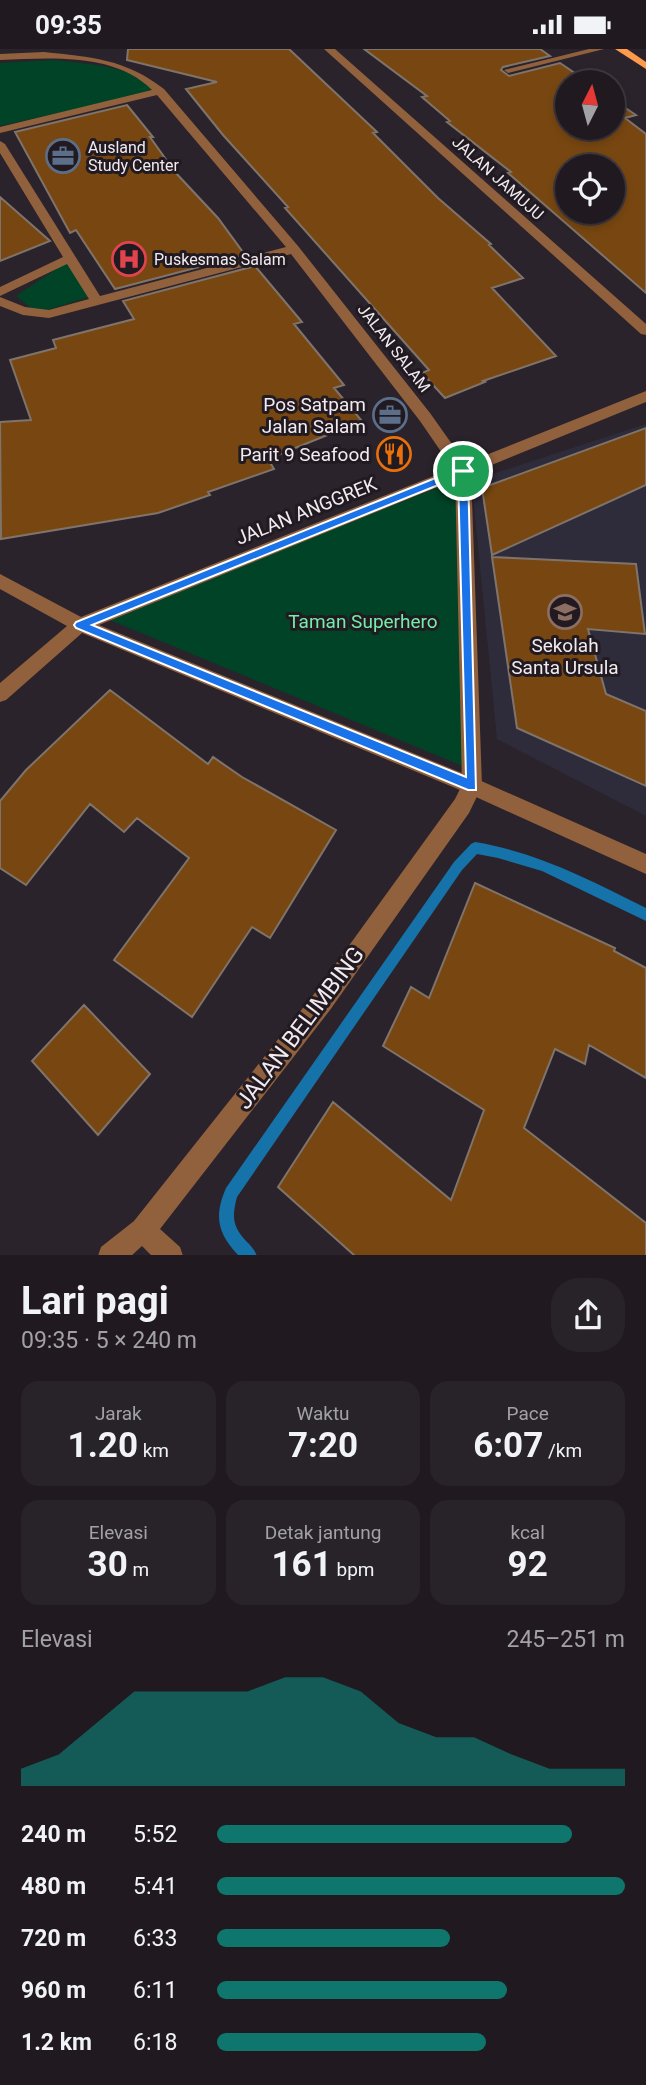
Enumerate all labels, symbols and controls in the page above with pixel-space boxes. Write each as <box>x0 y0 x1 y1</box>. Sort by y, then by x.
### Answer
text: 09:35 <box>35 10 102 40</box>
north arrow <box>555 70 625 140</box>
map controls <box>555 70 625 224</box>
street label: JALAN JAMUJU <box>448 132 548 224</box>
office icon: Ausland Study Center <box>44 137 82 175</box>
place label: Ausland Study Center <box>88 138 180 175</box>
button: locate <box>555 154 625 224</box>
hospital icon: Puskesmas Salam <box>110 240 148 278</box>
place label: Puskesmas Salam <box>154 250 286 269</box>
street label: JALAN SALAM <box>354 300 434 396</box>
place label: Pos Satpam Jalan Salam <box>262 393 366 438</box>
office icon: Pos Satpam Jalan Salam <box>371 396 409 434</box>
restaurant icon: Parit 9 Seafood <box>375 435 413 473</box>
pin <box>433 441 493 501</box>
place label: Parit 9 Seafood <box>240 443 370 466</box>
icon: arrive <box>444 452 482 490</box>
street label: JALAN ANGGREK <box>232 472 380 550</box>
school or university icon: Sekolah Santa Ursula <box>546 593 584 631</box>
park label: Taman Superhero <box>288 610 438 633</box>
place label: Sekolah Santa Ursula <box>511 634 619 679</box>
street label: JALAN BELIMBING <box>230 942 370 1114</box>
button: share <box>551 1278 625 1352</box>
text: Lari pagi <box>21 1279 169 1323</box>
text: 09:35 · 5 × 240 m <box>21 1327 197 1354</box>
text: Jarak <box>95 1402 142 1425</box>
text: Waktu <box>296 1402 350 1425</box>
text: Pace <box>507 1402 549 1425</box>
text: 1.20 <box>68 1425 138 1466</box>
text: 7:20 <box>288 1425 358 1466</box>
text: 6:07 <box>473 1425 543 1466</box>
text: km <box>138 1439 169 1462</box>
text: /km <box>543 1439 582 1462</box>
text: Elevasi <box>89 1521 148 1544</box>
text: Detak jantung <box>265 1521 381 1544</box>
text: kcal <box>510 1521 545 1544</box>
text: 30 <box>88 1544 128 1585</box>
text: 161 <box>272 1544 332 1585</box>
text: 92 <box>508 1544 548 1585</box>
text: m <box>128 1558 149 1581</box>
text: bpm <box>332 1558 374 1581</box>
text: Elevasi <box>21 1626 93 1653</box>
text: 245–251 m <box>506 1626 625 1653</box>
text: 240 m <box>21 1821 86 1848</box>
text: 5:52 <box>133 1821 177 1848</box>
text: 480 m <box>21 1873 86 1900</box>
text: 5:41 <box>133 1873 177 1900</box>
text: 720 m <box>21 1925 86 1952</box>
text: 6:33 <box>133 1925 177 1952</box>
text: 960 m <box>21 1977 86 2004</box>
text: 6:11 <box>133 1977 177 2004</box>
text: 1.2 km <box>21 2029 92 2056</box>
text: 6:18 <box>133 2029 177 2056</box>

